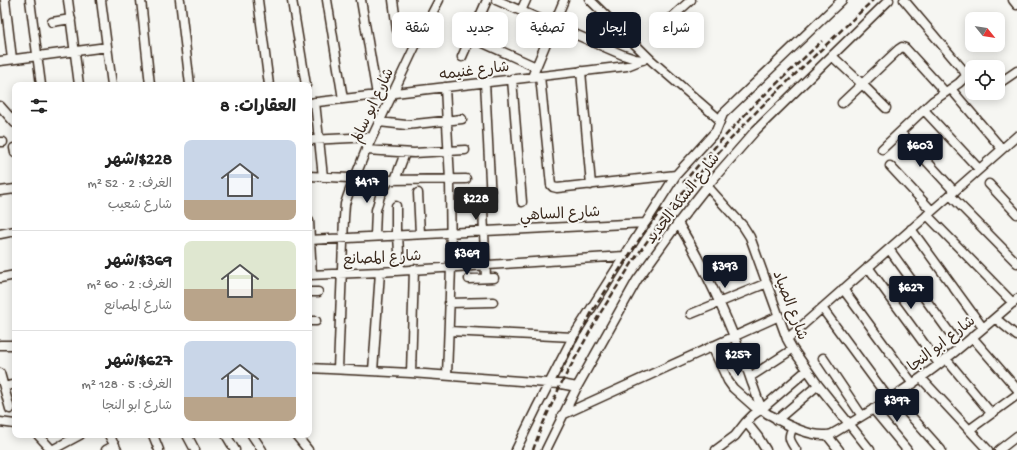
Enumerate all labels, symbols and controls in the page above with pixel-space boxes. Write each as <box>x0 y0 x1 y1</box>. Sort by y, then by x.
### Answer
chip: شقة <box>392 12 444 48</box>
chip: جديد <box>452 12 508 48</box>
chip: تصفية <box>516 12 578 48</box>
chip: إيجار <box>586 12 641 48</box>
chip: شراء <box>649 12 704 48</box>
north arrow <box>965 12 1005 52</box>
map controls <box>965 12 1005 100</box>
street label: شارع غنيمه <box>438 59 510 85</box>
button: locate <box>965 60 1005 100</box>
street label: شارع ابو سالم <box>349 66 399 146</box>
icon: filters <box>28 95 50 117</box>
text: العقارات: 8 <box>220 98 296 118</box>
pin: $603 <box>896 134 944 168</box>
text: $603 <box>907 139 933 154</box>
street label: شارع السكة الحديد <box>642 150 725 248</box>
text: $228/شهر <box>106 151 172 171</box>
icon: home <box>216 156 264 204</box>
pin: $417 <box>343 170 391 204</box>
text: $417 <box>355 175 379 190</box>
text: الغرف: 2 · 52 m² <box>88 177 172 192</box>
pin: $228 <box>452 187 500 221</box>
text: $228 <box>463 192 489 207</box>
text: شارع شعيب <box>108 198 172 213</box>
street label: شارع الساهي <box>519 204 601 228</box>
pin: $369 <box>443 242 491 276</box>
text: $369 <box>454 247 480 262</box>
street label: شارع المصانع <box>342 248 422 270</box>
text: $369/شهر <box>106 252 172 272</box>
pin: $393 <box>701 255 749 289</box>
icon: home <box>216 257 264 305</box>
text: $393 <box>712 260 738 275</box>
street label: شارع الصياد <box>768 268 811 343</box>
pin: $627 <box>887 276 935 310</box>
text: الغرف: 2 · 60 m² <box>87 278 172 293</box>
text: $627 <box>898 281 924 296</box>
text: شارع المصانع <box>104 299 172 314</box>
street label: شارع ابو النجا <box>905 313 980 377</box>
pin: $257 <box>714 343 762 377</box>
text: $257 <box>725 348 751 363</box>
text: $627/شهر <box>106 352 172 372</box>
icon: home <box>216 357 264 405</box>
text: الغرف: 5 · 128 m² <box>82 378 172 393</box>
pin: $397 <box>873 389 921 423</box>
text: $397 <box>884 394 910 409</box>
text: شارع ابو النجا <box>102 399 172 414</box>

